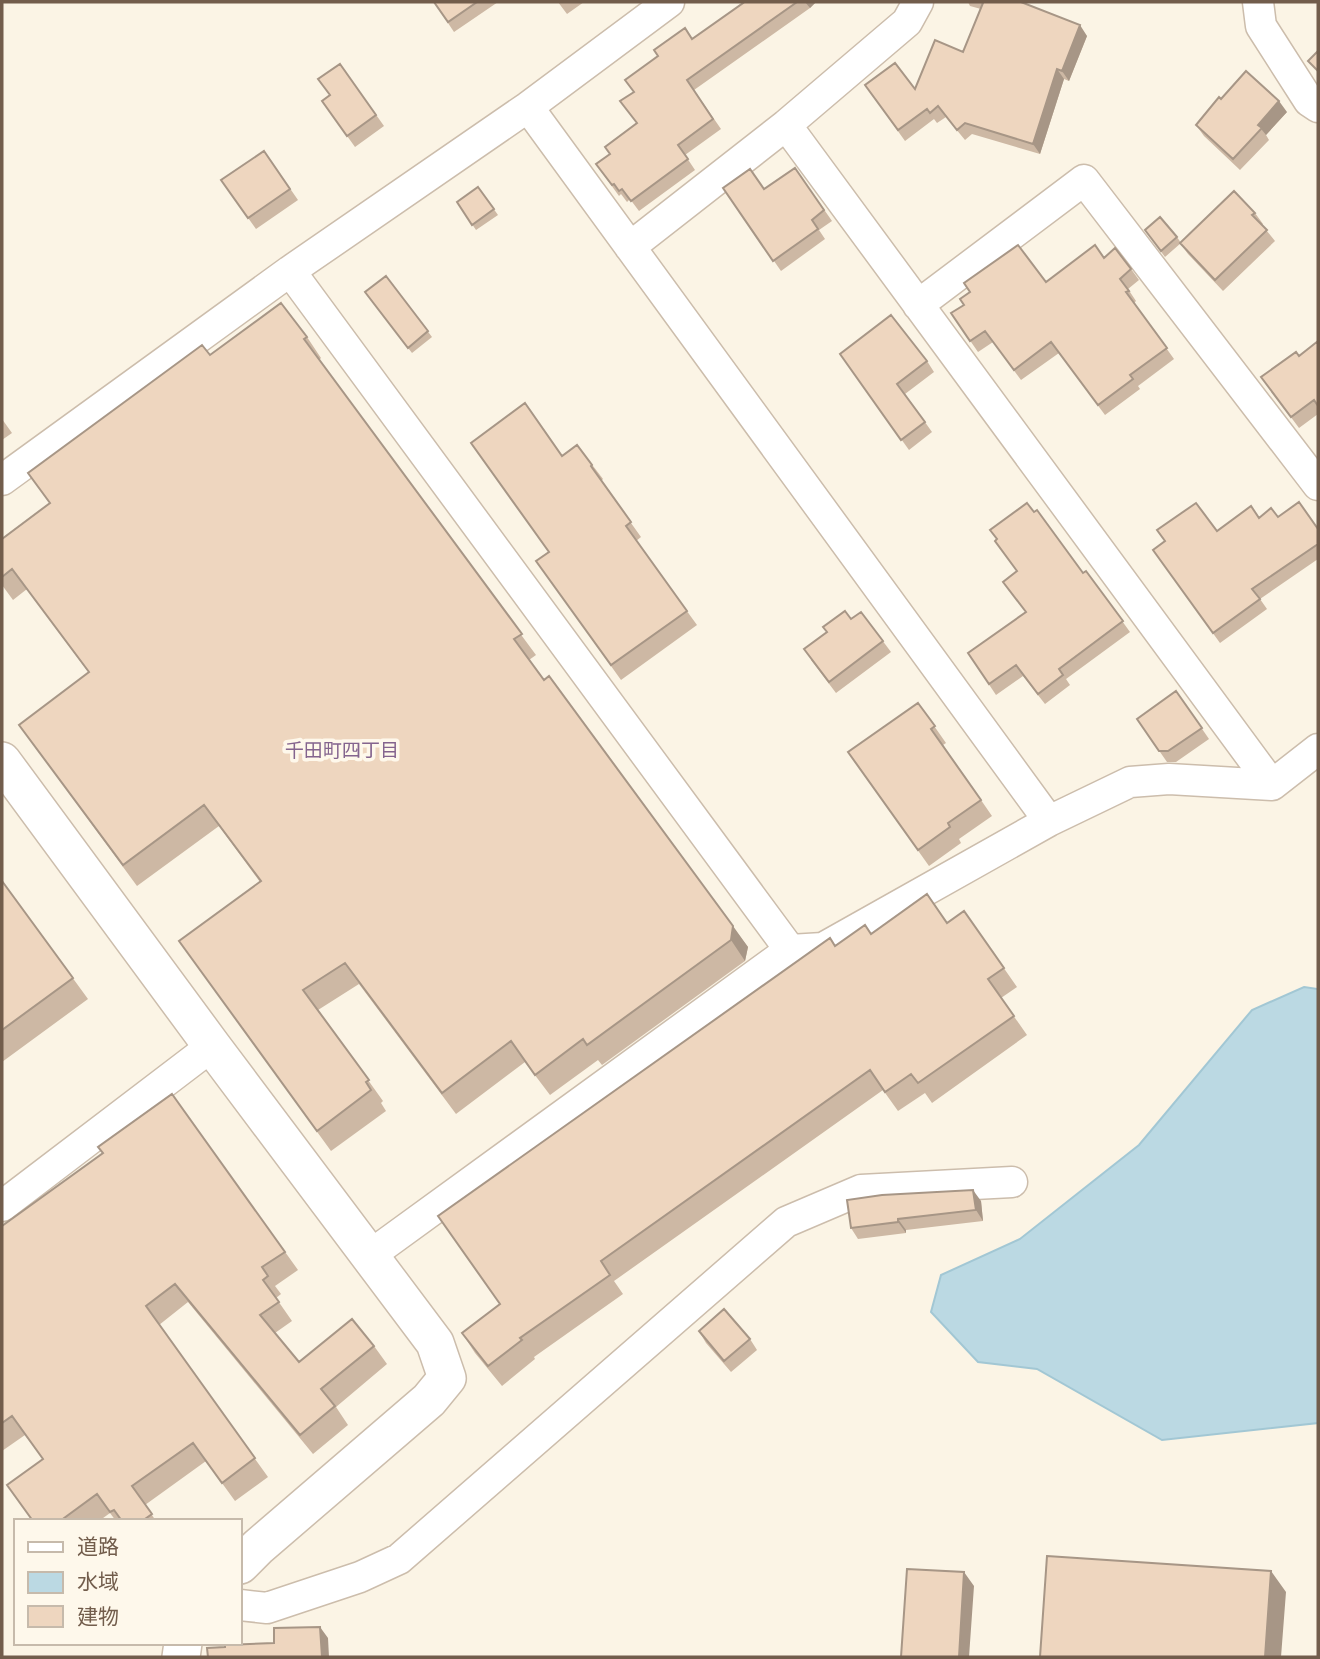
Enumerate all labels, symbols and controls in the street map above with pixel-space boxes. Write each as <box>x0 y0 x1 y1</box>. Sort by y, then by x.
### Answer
district label: 千田町四丁目 <box>285 738 399 762</box>
legend <box>14 1519 242 1645</box>
text: 道路 <box>77 1533 119 1559</box>
text: 水域 <box>77 1568 119 1594</box>
text: 建物 <box>77 1603 119 1629</box>

